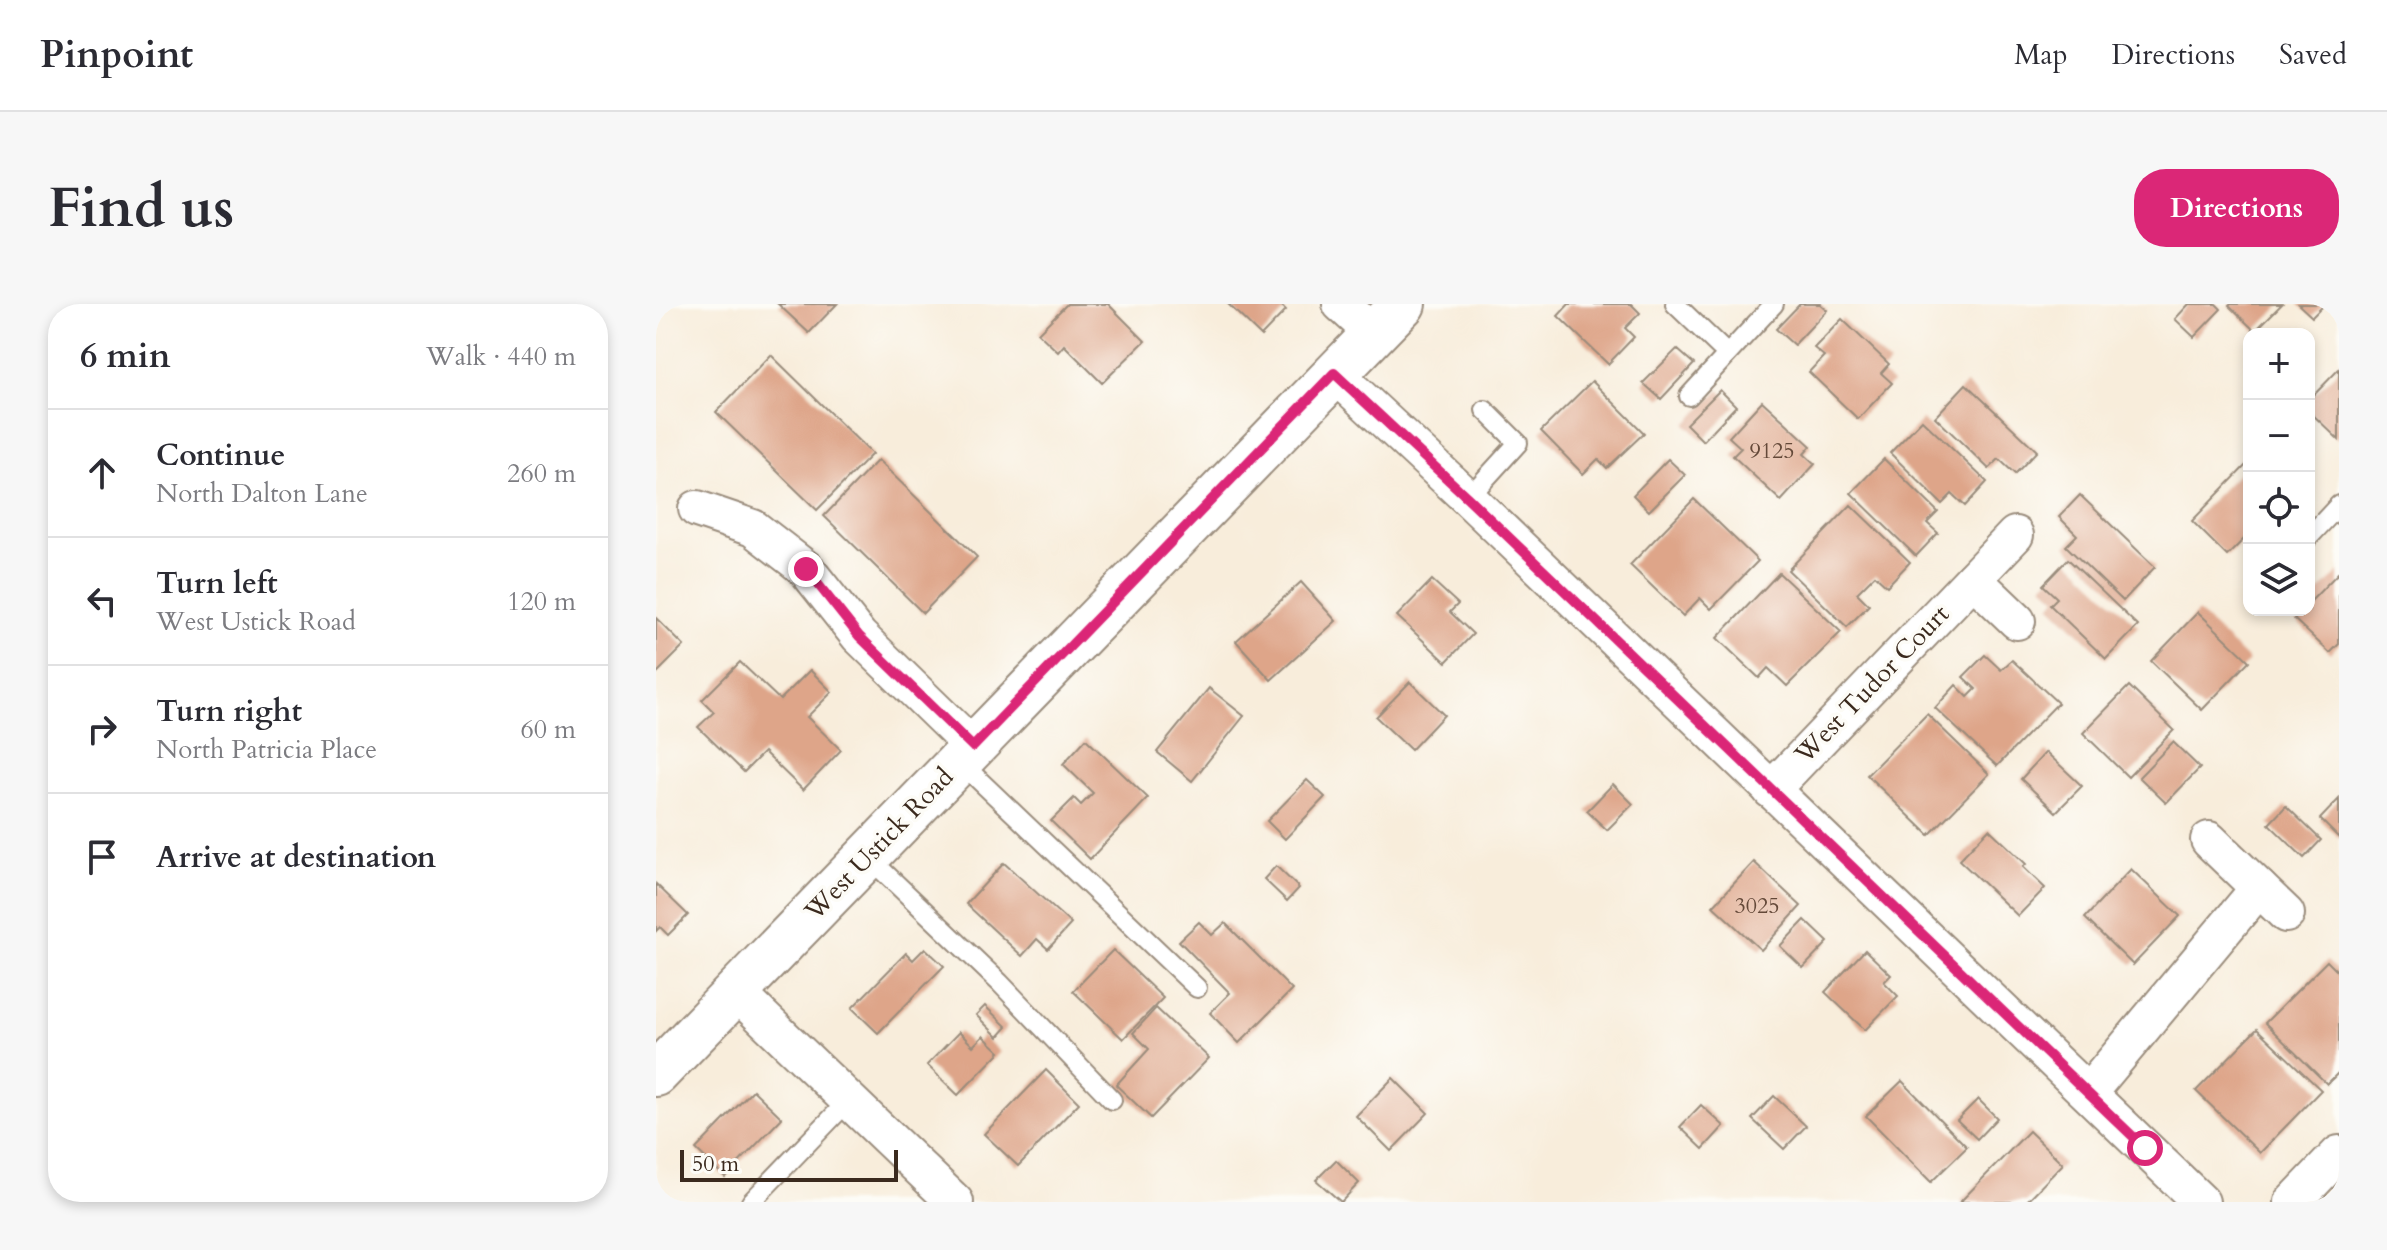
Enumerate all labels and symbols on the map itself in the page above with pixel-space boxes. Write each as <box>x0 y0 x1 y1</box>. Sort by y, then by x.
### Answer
house number: 9125 <box>1749 436 1795 466</box>
route end <box>788 551 824 587</box>
street label: West Tudor Court <box>1786 597 1957 772</box>
street label: West Ustick Road <box>796 760 961 929</box>
house number: 3025 <box>1734 891 1780 921</box>
route start <box>2127 1130 2163 1166</box>
scale bar <box>680 1146 898 1182</box>

